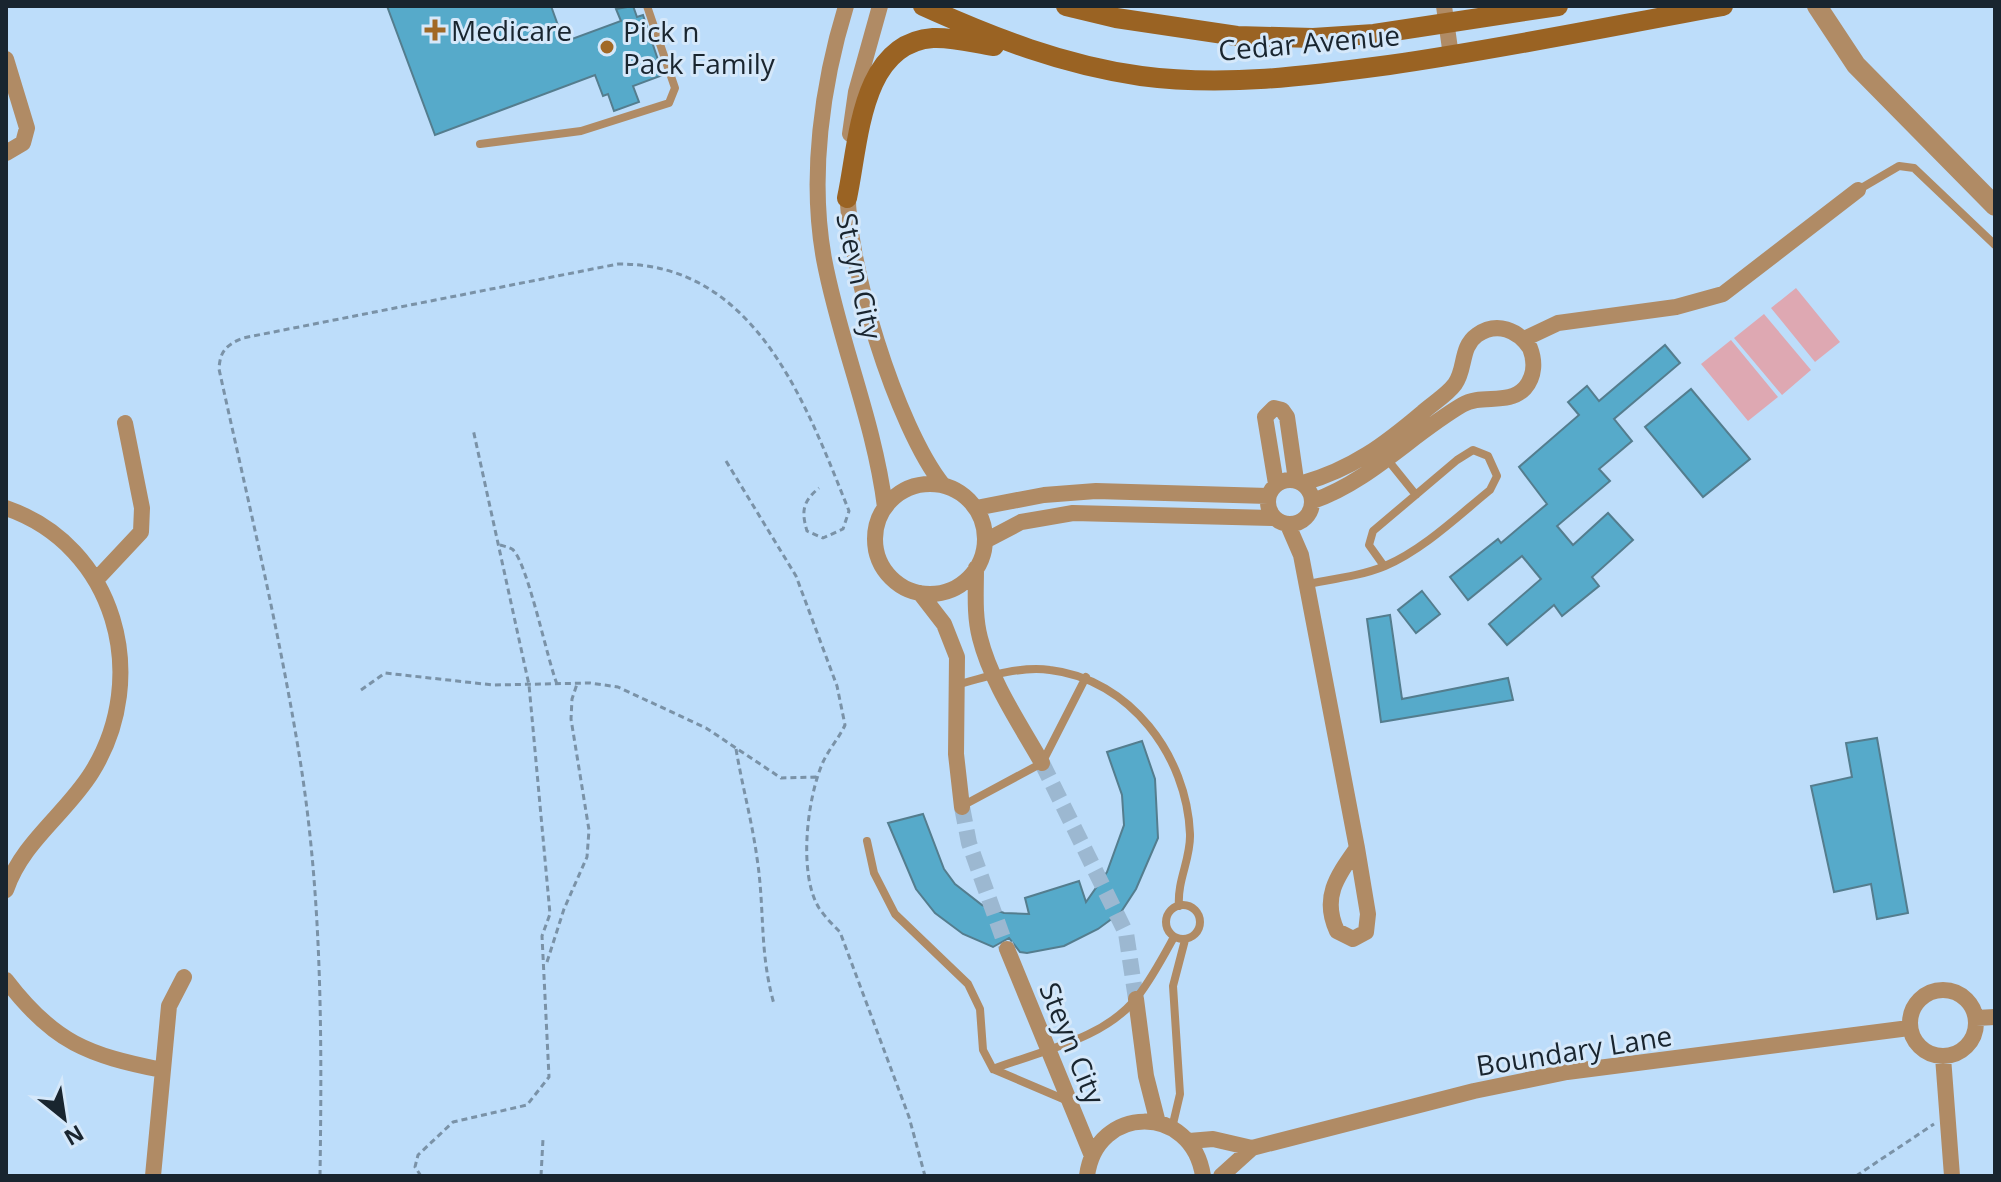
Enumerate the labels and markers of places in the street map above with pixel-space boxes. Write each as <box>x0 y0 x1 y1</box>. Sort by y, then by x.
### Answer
place label: Medicare <box>451 11 572 49</box>
place label: Pick n Pack Family <box>623 12 776 82</box>
marker: Medicare <box>426 21 444 39</box>
marker: Pick n Pack Family <box>598 38 616 56</box>

